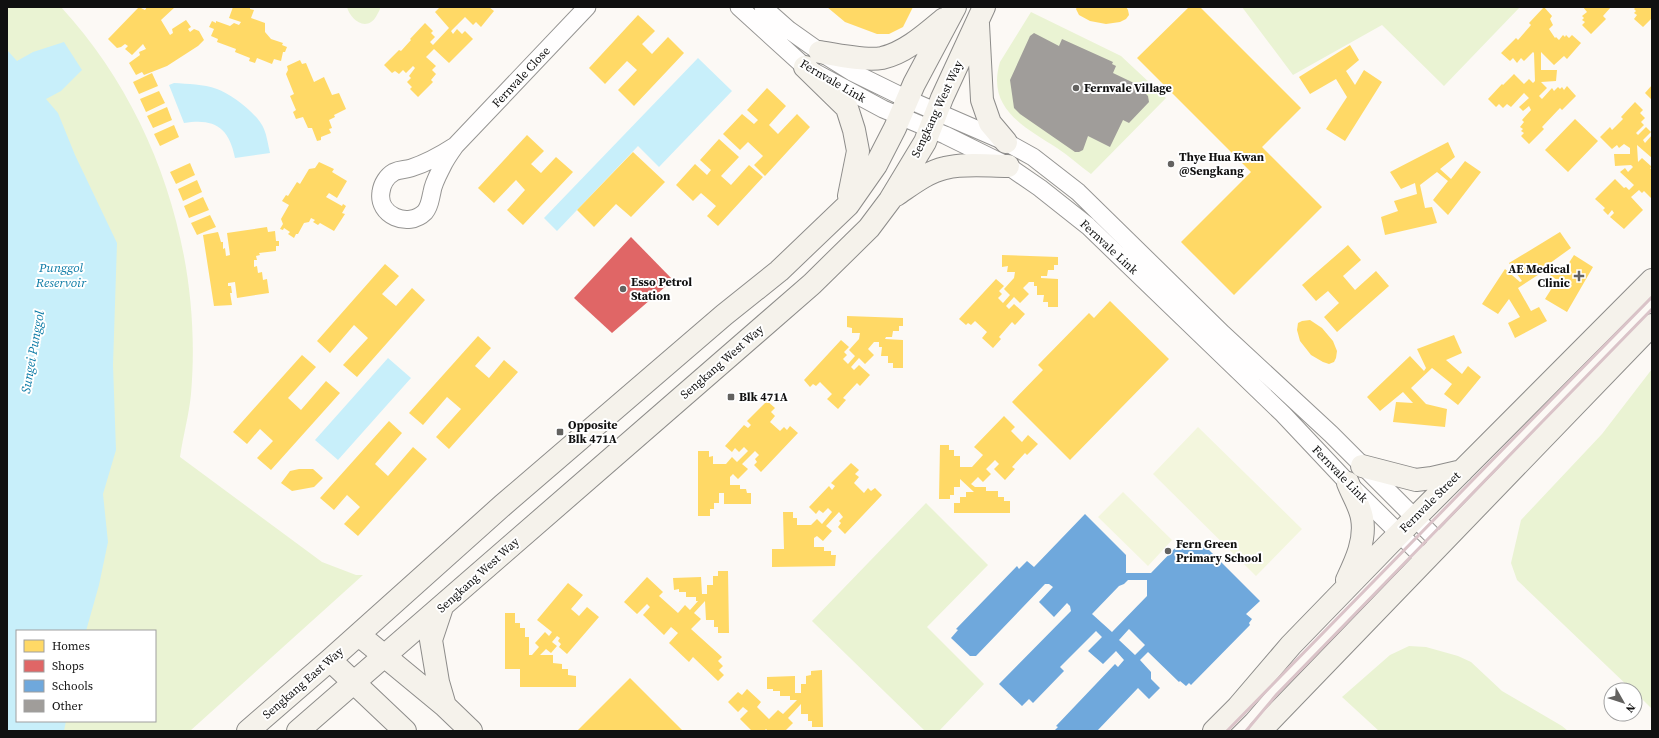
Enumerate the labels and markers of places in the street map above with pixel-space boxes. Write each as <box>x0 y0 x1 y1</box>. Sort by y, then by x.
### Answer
place label: Fernvale Village <box>1084 80 1172 96</box>
marker: Fernvale Village <box>1071 83 1081 93</box>
place label: Thye Hua Kwan @Sengkang <box>1179 149 1265 179</box>
marker: Thye Hua Kwan @Sengkang <box>1166 159 1176 169</box>
place label: AE Medical Clinic <box>1508 261 1570 291</box>
marker: AE Medical Clinic <box>1573 270 1585 282</box>
place label: Esso Petrol Station <box>631 274 692 304</box>
marker: Esso Petrol Station <box>618 284 628 294</box>
place label: Blk 471A <box>739 389 788 405</box>
marker: Blk 471A <box>726 392 736 402</box>
place label: Opposite Blk 471A <box>568 417 618 447</box>
marker: Opposite Blk 471A <box>555 427 565 437</box>
place label: Fern Green Primary School <box>1176 536 1262 566</box>
marker: Fern Green Primary School <box>1163 546 1173 556</box>

